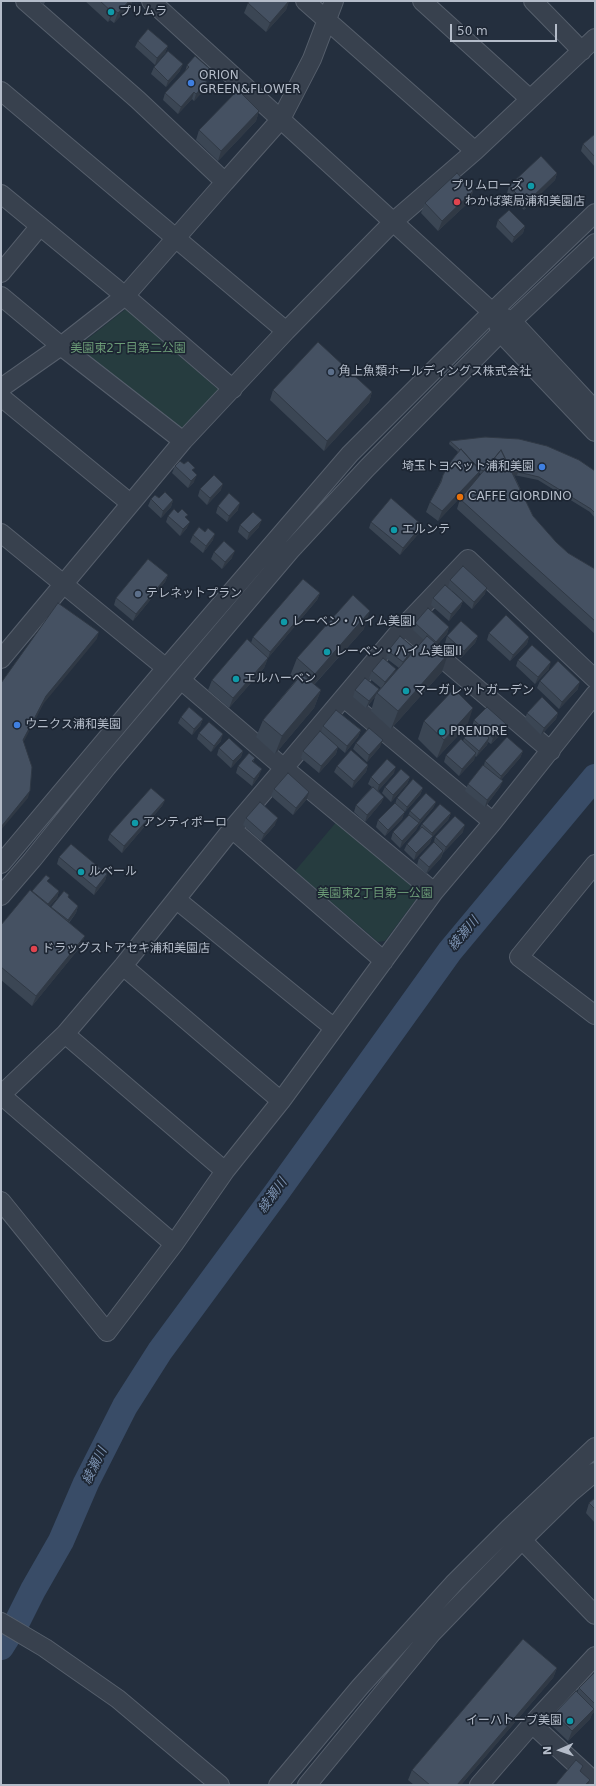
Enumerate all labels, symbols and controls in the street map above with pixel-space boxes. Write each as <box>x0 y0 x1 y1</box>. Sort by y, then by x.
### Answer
place label: プリムラ <box>119 5 167 19</box>
marker: プリムラ <box>106 7 116 17</box>
scale bar <box>452 16 559 42</box>
text: 50 m <box>457 24 488 38</box>
place label: ORION GREEN&FLOWER <box>199 69 301 97</box>
marker: ORION GREEN&FLOWER <box>186 78 196 88</box>
place label: プリムローズ <box>451 179 523 193</box>
marker: プリムローズ <box>526 181 536 191</box>
place label: わかば薬局浦和美園店 <box>465 195 585 209</box>
marker: わかば薬局浦和美園店 <box>452 197 462 207</box>
park label: 美園東2丁目第二公園 <box>70 342 186 356</box>
place label: 角上魚類ホールディングス株式会社 <box>339 365 531 379</box>
marker: 角上魚類ホールディングス株式会社 <box>326 367 336 377</box>
place label: 埼玉トヨペット浦和美園 <box>402 460 534 474</box>
marker: 埼玉トヨペット浦和美園 <box>537 462 547 472</box>
place label: CAFFE GIORDINO <box>468 490 572 504</box>
marker: CAFFE GIORDINO <box>455 492 465 502</box>
place label: エルンテ <box>402 523 450 537</box>
marker: エルンテ <box>389 525 399 535</box>
place label: テレネットプラン <box>146 587 242 601</box>
marker: テレネットプラン <box>133 589 143 599</box>
place label: レーベン・ハイム美園Ⅰ <box>292 615 416 629</box>
marker: レーベン・ハイム美園Ⅰ <box>279 617 289 627</box>
place label: レーベン・ハイム美園II <box>335 645 462 659</box>
marker: レーベン・ハイム美園II <box>322 647 332 657</box>
place label: エルハーベン <box>244 672 316 686</box>
marker: エルハーベン <box>231 674 241 684</box>
place label: マーガレットガーデン <box>414 684 534 698</box>
marker: マーガレットガーデン <box>401 686 411 696</box>
place label: ウニクス浦和美園 <box>25 718 121 732</box>
marker: ウニクス浦和美園 <box>12 720 22 730</box>
place label: PRENDRE <box>450 725 507 739</box>
marker: PRENDRE <box>437 727 447 737</box>
place label: アンティポーロ <box>143 816 227 830</box>
marker: アンティポーロ <box>130 818 140 828</box>
place label: ルベール <box>89 865 137 879</box>
marker: ルベール <box>76 867 86 877</box>
park label: 美園東2丁目第一公園 <box>317 887 433 901</box>
water label: 綾瀬川 <box>445 914 483 954</box>
place label: ドラッグストアセキ浦和美園店 <box>42 942 210 956</box>
marker: ドラッグストアセキ浦和美園店 <box>29 944 39 954</box>
water label: 綾瀬川 <box>255 1176 291 1216</box>
water label: 綾瀬川 <box>79 1445 111 1487</box>
place label: イーハトーブ美園 <box>466 1714 562 1728</box>
marker: イーハトーブ美園 <box>565 1716 575 1726</box>
north arrow <box>540 1730 580 1770</box>
text: N <box>541 1746 554 1755</box>

